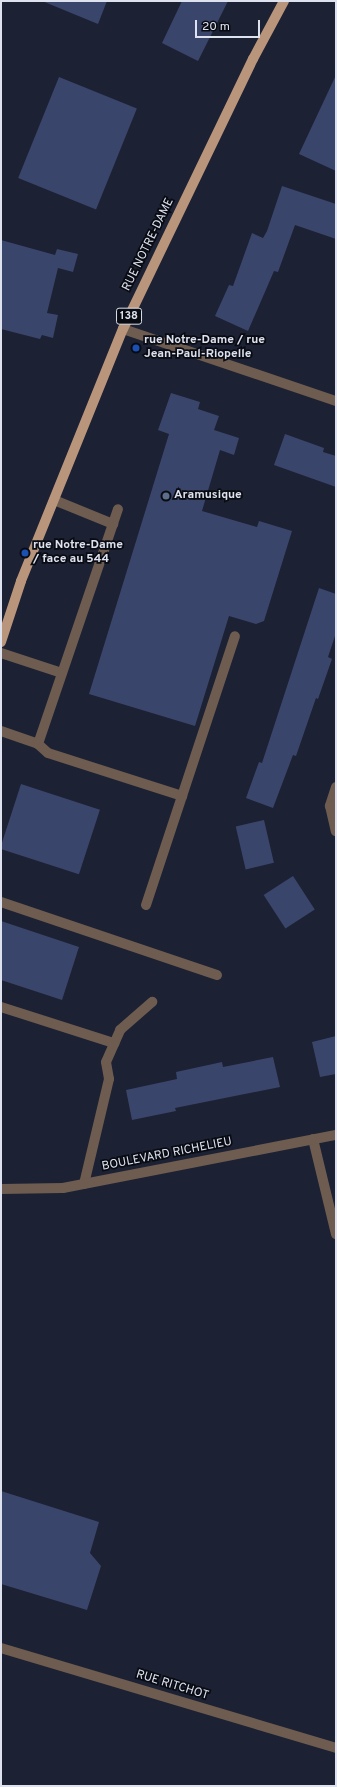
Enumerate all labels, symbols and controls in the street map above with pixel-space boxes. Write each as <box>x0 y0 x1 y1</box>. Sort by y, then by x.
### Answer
scale bar <box>197 12 262 38</box>
text: 20 m <box>202 19 230 35</box>
street label: RUE NOTRE-DAME <box>120 196 178 294</box>
road number: 138 <box>116 307 142 325</box>
place label: rue Notre-Dame / rue Jean-Paul-Riopelle <box>144 334 265 362</box>
marker: rue Notre-Dame / rue Jean-Paul-Riopelle <box>131 343 141 353</box>
place label: Aramusique <box>174 489 242 503</box>
marker: Aramusique <box>161 491 171 501</box>
place label: rue Notre-Dame / face au 544 <box>33 539 123 567</box>
marker: rue Notre-Dame / face au 544 <box>20 548 30 558</box>
street label: BOULEVARD RICHELIEU <box>101 1135 233 1175</box>
street label: RUE RITCHOT <box>134 1668 210 1704</box>

